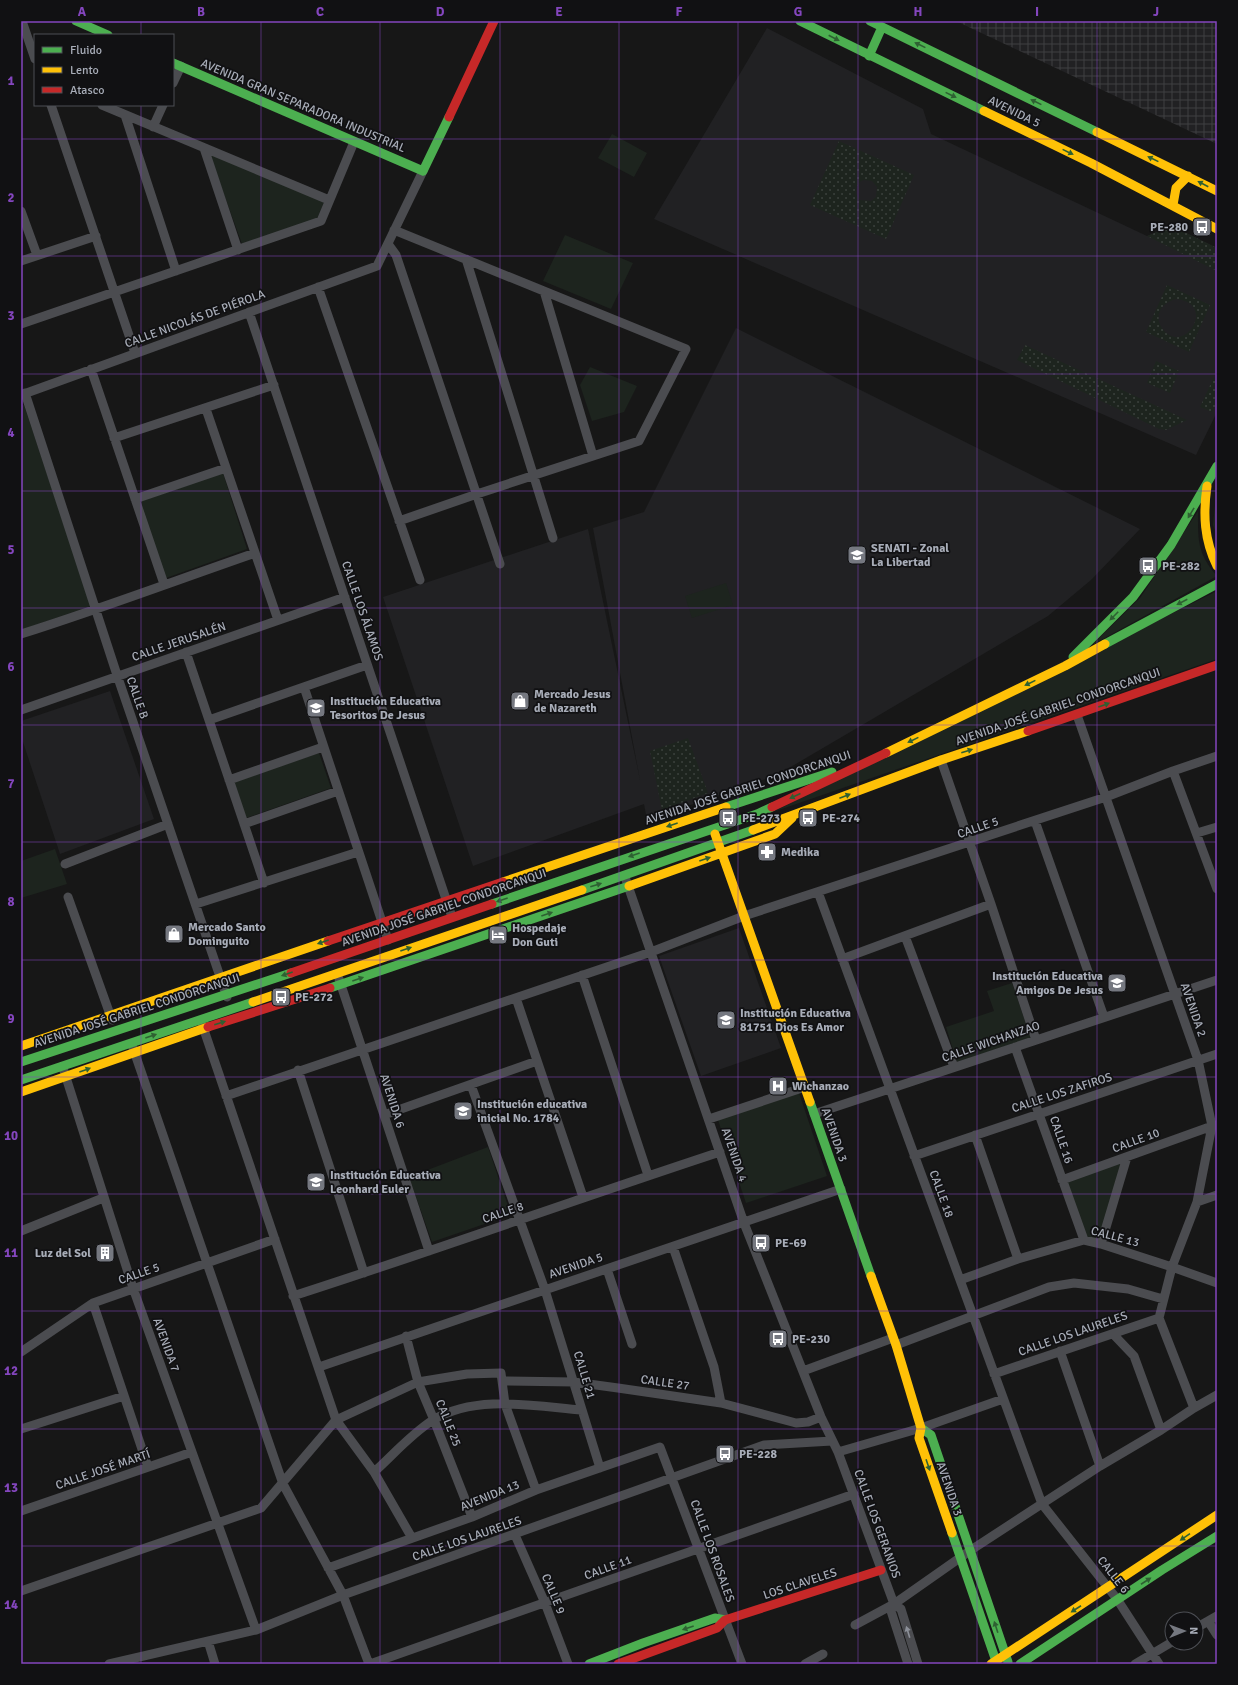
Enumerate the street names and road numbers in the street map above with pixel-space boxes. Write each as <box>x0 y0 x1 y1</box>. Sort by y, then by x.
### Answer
street label: AVENIDA GRAN SEPARADORA INDUSTRIAL <box>198 56 408 156</box>
street label: AVENIDA 5 <box>985 93 1043 131</box>
street label: CALLE NICOLÁS DE PIÉROLA <box>123 286 268 351</box>
street label: CALLE LOS ÁLAMOS <box>338 559 386 663</box>
street label: CALLE JERUSALÉN <box>130 619 228 665</box>
street label: AVENIDA JOSÉ GABRIEL CONDORCANQUI <box>954 665 1162 749</box>
street label: CALLE B <box>123 675 151 721</box>
street label: AVENIDA JOSÉ GABRIEL CONDORCANQUI <box>643 748 853 828</box>
street label: CALLE 5 <box>955 814 1001 842</box>
street label: AVENIDA JOSÉ GABRIEL CONDORCANQUI <box>340 866 548 950</box>
street label: AVENIDA JOSÉ GABRIEL CONDORCANQUI <box>32 971 242 1051</box>
street label: AVENIDA 2 <box>1177 981 1209 1039</box>
street label: CALLE WICHANZAO <box>940 1018 1042 1066</box>
street label: CALLE LOS ZAFIROS <box>1010 1070 1115 1116</box>
street label: AVENIDA 6 <box>376 1072 408 1130</box>
street label: AVENIDA 3 <box>818 1106 850 1164</box>
street label: CALLE 16 <box>1046 1114 1076 1166</box>
street label: AVENIDA 4 <box>718 1126 750 1184</box>
street label: CALLE 10 <box>1110 1126 1162 1156</box>
street label: CALLE 18 <box>926 1168 956 1220</box>
street label: CALLE 8 <box>480 1199 526 1227</box>
street label: CALLE 13 <box>1089 1223 1141 1251</box>
street label: AVENIDA 5 <box>547 1250 605 1282</box>
street label: CALLE 5 <box>116 1260 162 1288</box>
street label: CALLE LOS LAURELES <box>1017 1308 1130 1360</box>
street label: AVENIDA 7 <box>149 1316 183 1374</box>
street label: CALLE 21 <box>570 1349 598 1401</box>
street label: CALLE 27 <box>640 1372 690 1394</box>
street label: CALLE 25 <box>432 1397 464 1449</box>
street label: CALLE JOSÉ MARTÍ <box>54 1447 153 1493</box>
street label: AVENIDA 3 <box>933 1460 965 1518</box>
street label: CALLE LOS GERANIOS <box>850 1468 904 1581</box>
street label: AVENIDA 13 <box>458 1477 522 1515</box>
street label: CALLE LOS ROSALES <box>686 1498 738 1605</box>
street label: CALLE LOS LAURELES <box>411 1513 524 1565</box>
street label: CALLE 11 <box>582 1553 634 1583</box>
street label: CALLE 6 <box>1094 1554 1132 1596</box>
street label: LOS CLAVELES <box>761 1565 839 1603</box>
street label: CALLE 9 <box>538 1571 568 1617</box>

